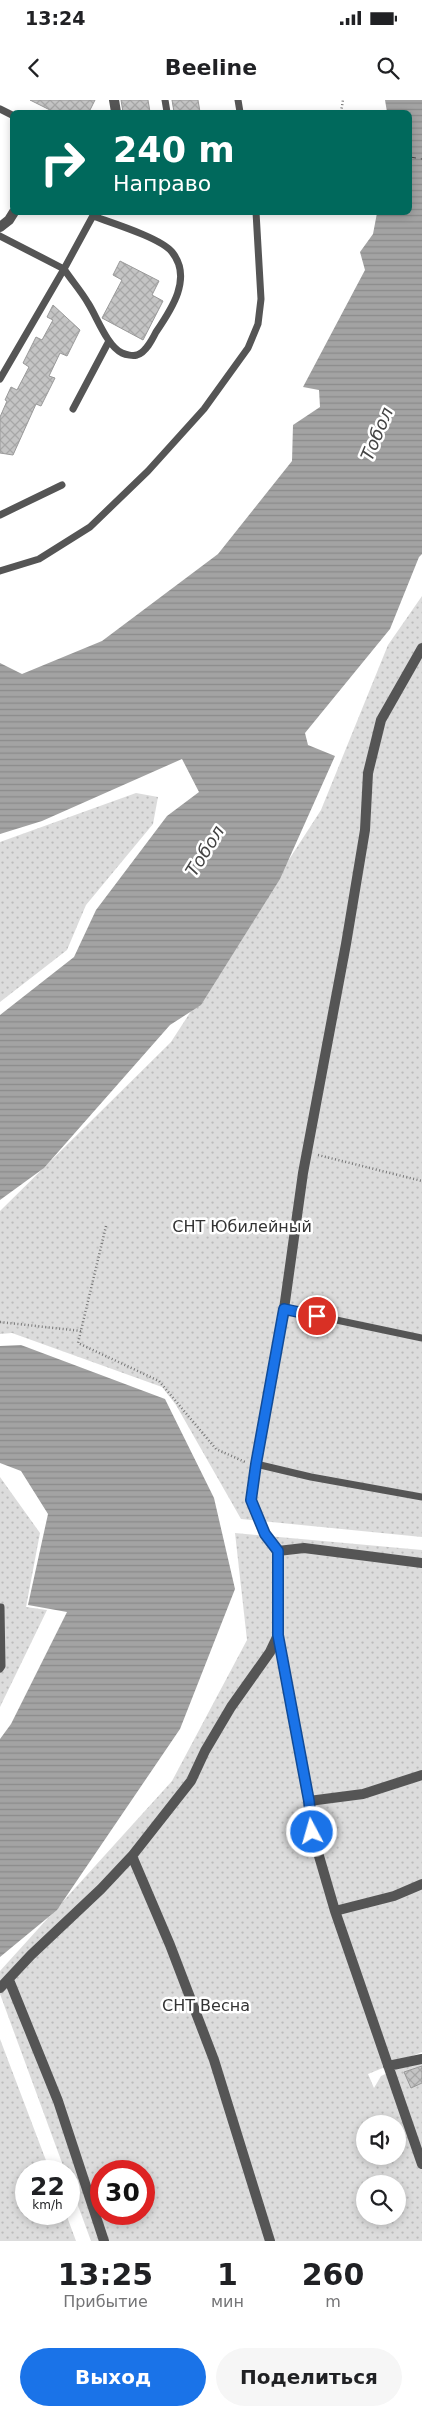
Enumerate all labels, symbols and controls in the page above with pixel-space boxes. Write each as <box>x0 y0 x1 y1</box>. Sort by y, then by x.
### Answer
text: 13:24 <box>25 7 85 29</box>
icon: back <box>20 54 48 82</box>
icon: search <box>374 54 402 82</box>
text: Beeline <box>165 55 257 80</box>
icon: right <box>30 130 95 195</box>
text: 240 m <box>113 130 235 170</box>
text: Направо <box>113 171 211 196</box>
water label: Тобол <box>356 404 397 464</box>
water label: Тобол <box>181 822 228 880</box>
park label: СНТ Юбилейный <box>172 1217 312 1236</box>
pin <box>296 1295 338 1337</box>
icon: arrive <box>303 1302 331 1330</box>
position arrow <box>285 1805 337 1857</box>
park label: СНТ Весна <box>162 1996 250 2015</box>
map controls <box>356 2115 406 2225</box>
button: sound <box>356 2115 406 2165</box>
speed limit sign: 30 <box>90 2160 155 2225</box>
text: 22 <box>30 2172 65 2201</box>
button: search <box>356 2175 406 2225</box>
text: km/h <box>32 2198 63 2212</box>
text: 13:25 <box>58 2257 153 2292</box>
text: 1 <box>217 2257 238 2292</box>
text: 260 <box>302 2257 364 2292</box>
text: Прибытие <box>63 2292 148 2311</box>
text: мин <box>211 2292 244 2311</box>
text: m <box>325 2292 341 2311</box>
button: Выход <box>20 2348 206 2406</box>
button: Поделиться <box>216 2348 402 2406</box>

